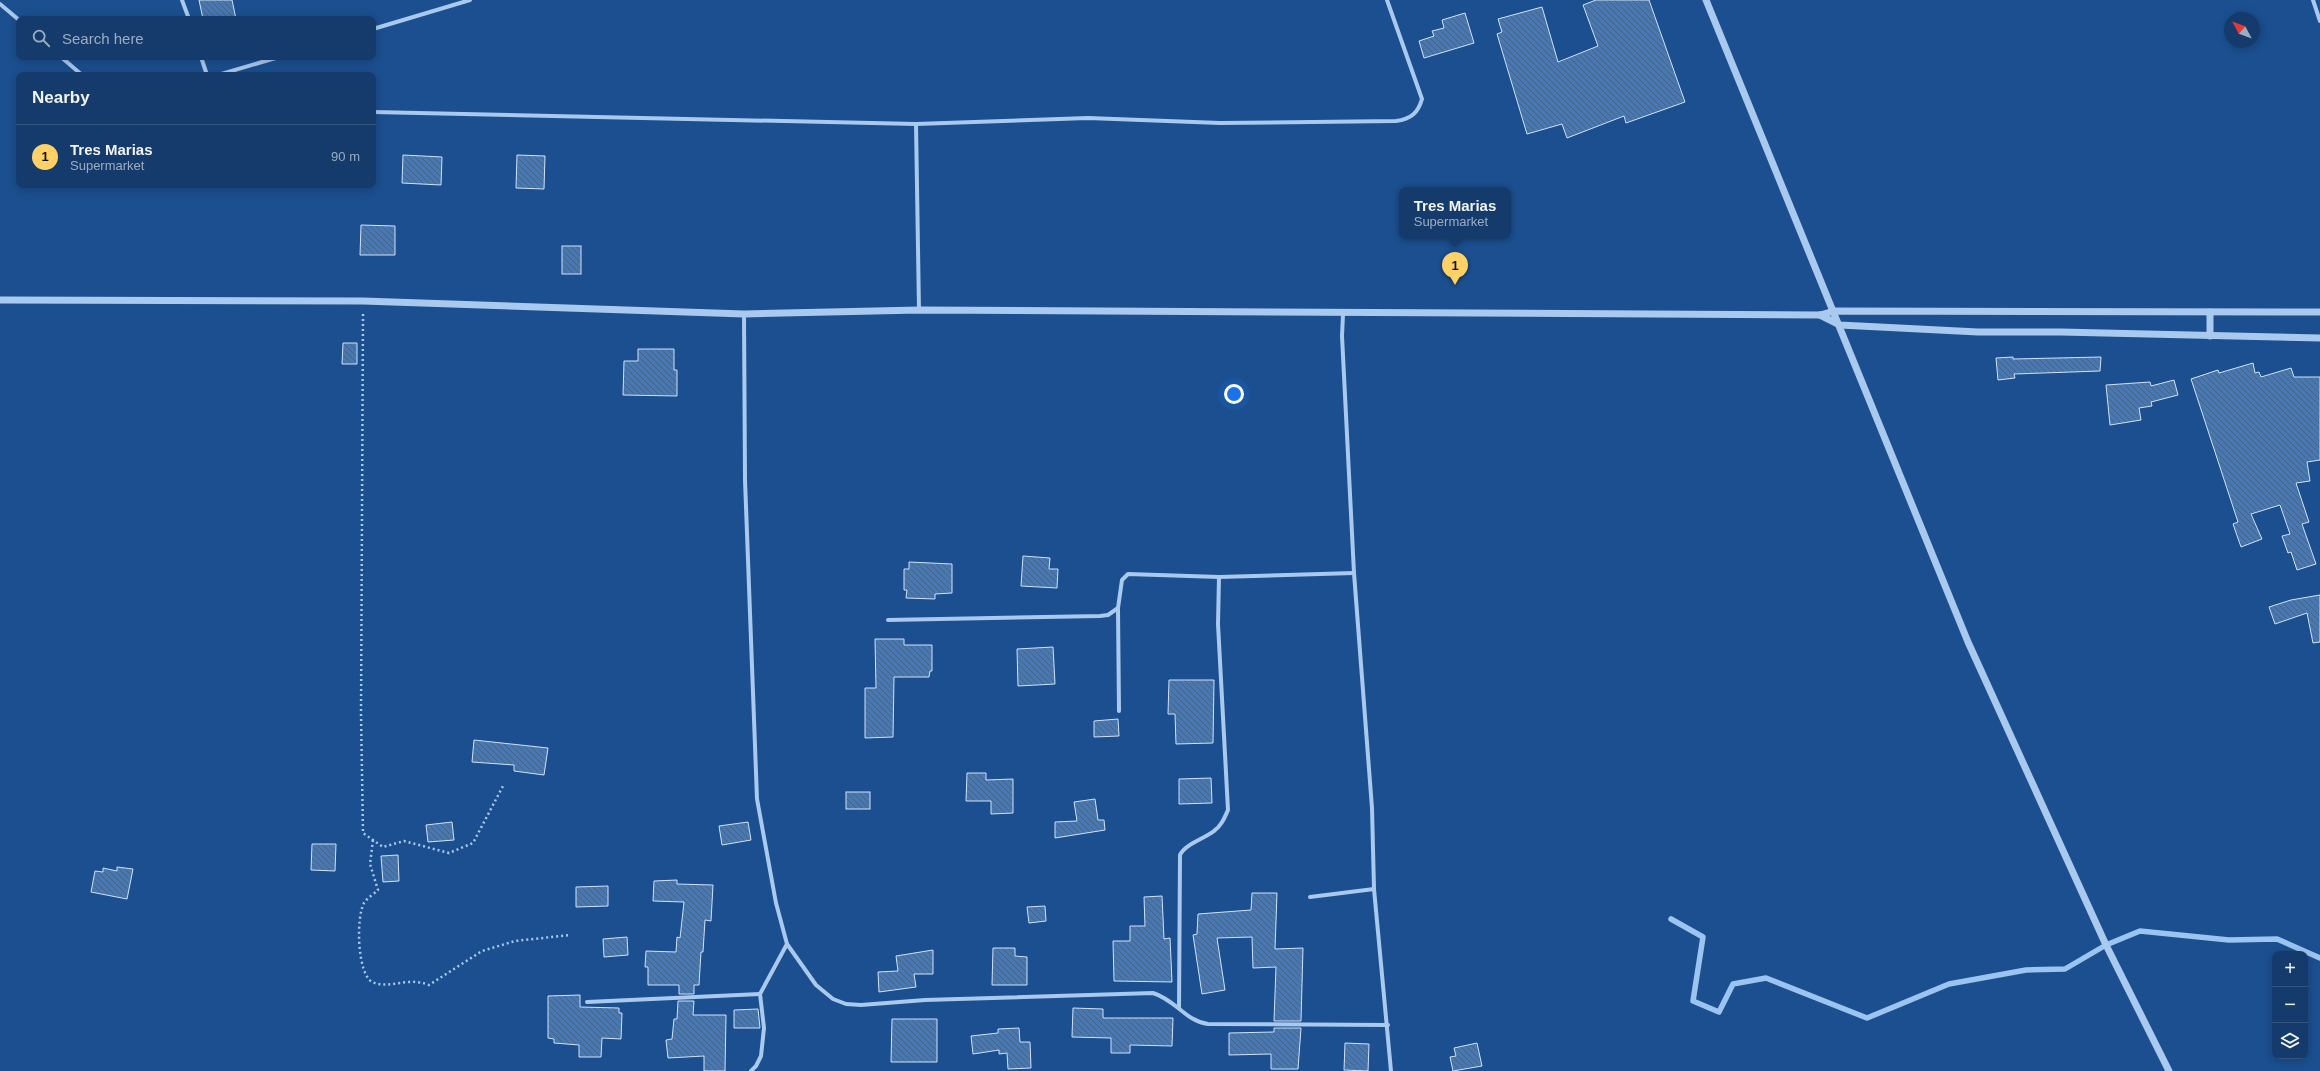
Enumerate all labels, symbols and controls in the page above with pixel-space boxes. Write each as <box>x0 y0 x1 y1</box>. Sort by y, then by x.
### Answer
north arrow <box>2224 12 2260 48</box>
search box <box>16 16 376 60</box>
icon: search <box>30 27 52 49</box>
text: Search here <box>62 30 144 47</box>
text: Nearby <box>32 88 90 107</box>
text: Tres Marias <box>70 141 153 158</box>
text: 1 <box>41 149 49 164</box>
text: 90 m <box>331 149 360 164</box>
text: Supermarket <box>70 158 144 173</box>
popup <box>1399 187 1511 239</box>
text: Tres Marias <box>1414 197 1496 214</box>
text: Supermarket <box>1414 214 1488 229</box>
pin: 1 <box>1442 252 1468 285</box>
your location <box>1224 384 1244 404</box>
map controls <box>2272 951 2308 1059</box>
button: + <box>2272 951 2308 987</box>
button: − <box>2272 987 2308 1023</box>
button: layers <box>2272 1023 2308 1059</box>

